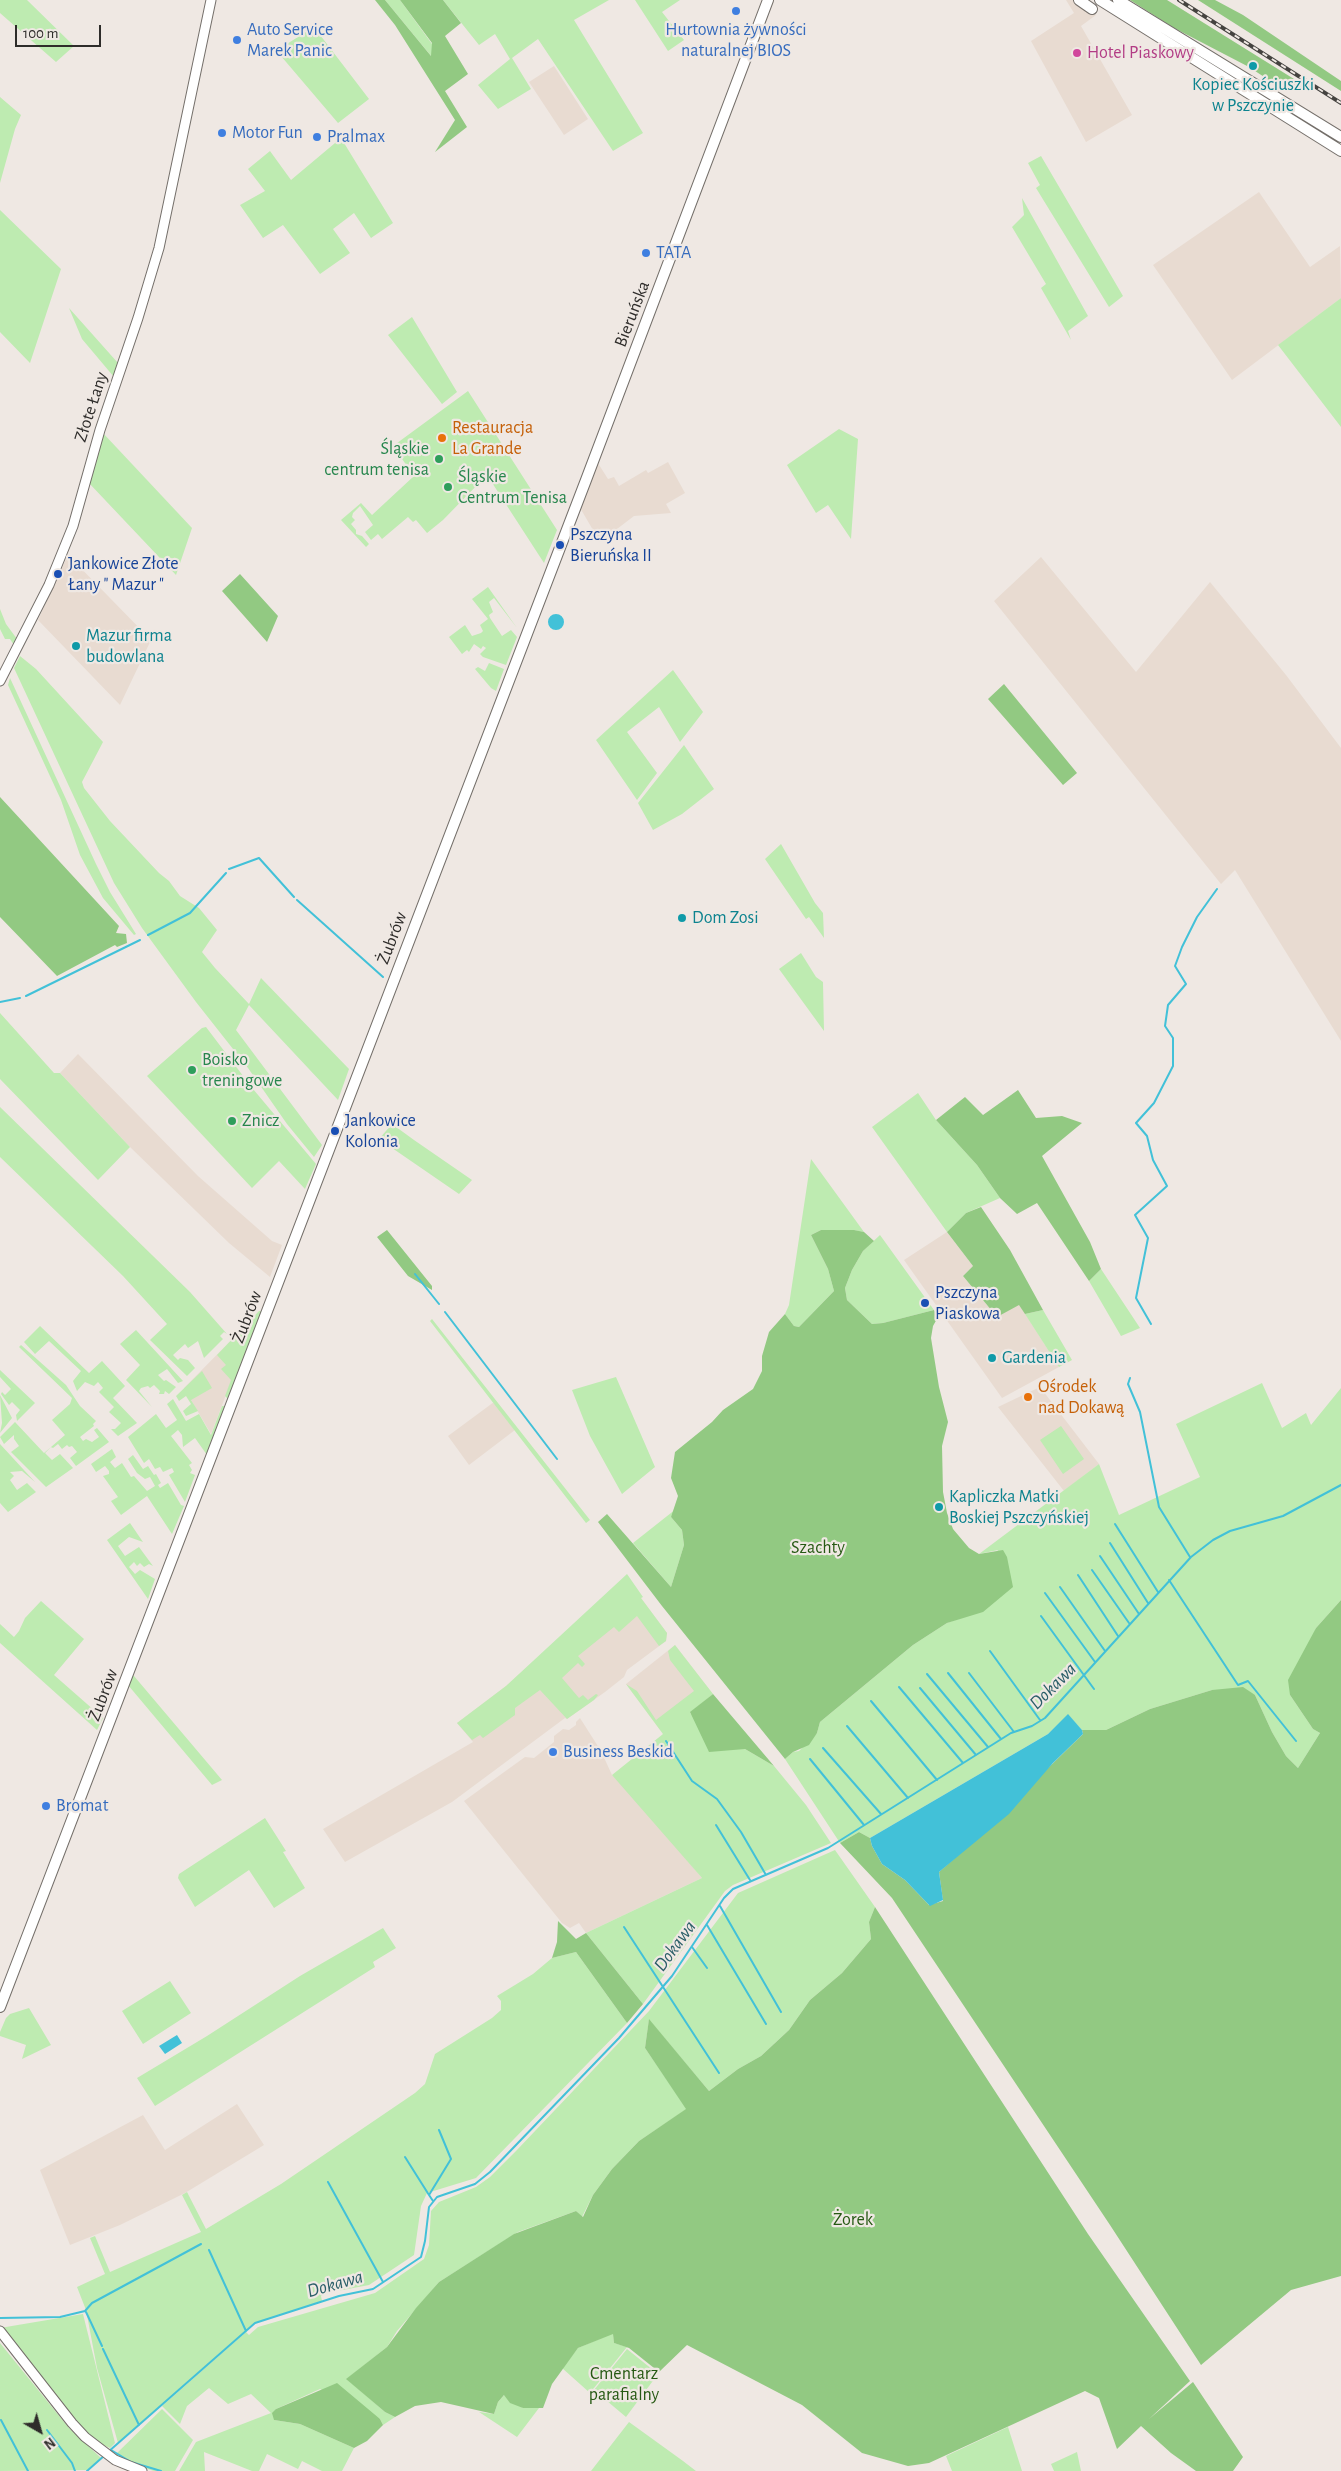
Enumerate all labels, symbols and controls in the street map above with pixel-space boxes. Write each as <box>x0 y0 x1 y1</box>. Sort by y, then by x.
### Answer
marker: Hurtownia żywności naturalnej BIOS <box>730 5 742 17</box>
scale bar <box>18 15 104 47</box>
place label: Auto Service Marek Panic <box>247 19 333 62</box>
place label: Hurtownia żywności naturalnej BIOS <box>665 19 807 62</box>
text: 100 m <box>23 26 58 41</box>
marker: Auto Service Marek Panic <box>231 34 243 46</box>
place label: Hotel Piaskowy <box>1087 42 1194 64</box>
marker: Hotel Piaskowy <box>1071 47 1083 59</box>
marker: Kopiec Kościuszki w Pszczynie <box>1247 60 1259 72</box>
place label: Kopiec Kościuszki w Pszczynie <box>1192 74 1314 116</box>
place label: Motor Fun <box>232 122 303 144</box>
place label: Pralmax <box>327 126 385 148</box>
marker: Motor Fun <box>216 127 228 139</box>
marker: Pralmax <box>311 131 323 143</box>
place label: TATA <box>656 242 691 264</box>
marker: TATA <box>640 247 652 259</box>
street label: Bieruńska <box>610 278 654 350</box>
street label: Złote Łany <box>70 369 112 445</box>
place label: Restauracja La Grande <box>452 417 533 459</box>
marker: Restauracja La Grande <box>436 432 448 444</box>
place label: Śląskie centrum tenisa <box>324 438 429 480</box>
marker: Śląskie centrum tenisa <box>433 453 445 465</box>
place label: Śląskie Centrum Tenisa <box>458 466 567 508</box>
marker: Śląskie Centrum Tenisa <box>442 481 454 493</box>
place label: Pszczyna Bieruńska II <box>570 524 652 566</box>
marker: Pszczyna Bieruńska II <box>554 539 566 551</box>
place label: Jankowice Złote Łany " Mazur " <box>68 553 179 596</box>
marker: Jankowice Złote Łany " Mazur " <box>52 568 64 580</box>
place label: Mazur firma budowlana <box>86 625 172 668</box>
marker: Mazur firma budowlana <box>70 640 82 652</box>
place label: Dom Zosi <box>692 907 759 929</box>
street label: Żubrów <box>372 909 412 967</box>
marker: Dom Zosi <box>676 912 688 924</box>
place label: Boisko treningowe <box>202 1049 282 1092</box>
marker: Boisko treningowe <box>186 1064 198 1076</box>
place label: Znicz <box>242 1110 279 1132</box>
place label: Jankowice Kolonia <box>345 1110 416 1152</box>
marker: Znicz <box>226 1115 238 1127</box>
marker: Jankowice Kolonia <box>329 1125 341 1137</box>
place label: Pszczyna Piaskowa <box>935 1282 1000 1325</box>
street label: Żubrów <box>227 1288 267 1346</box>
marker: Pszczyna Piaskowa <box>919 1297 931 1309</box>
place label: Gardenia <box>1002 1347 1066 1369</box>
marker: Gardenia <box>986 1352 998 1364</box>
place label: Ośrodek nad Dokawą <box>1038 1376 1124 1418</box>
marker: Ośrodek nad Dokawą <box>1022 1391 1034 1403</box>
place label: Kapliczka Matki Boskiej Pszczyńskiej <box>949 1486 1089 1528</box>
marker: Kapliczka Matki Boskiej Pszczyńskiej <box>933 1501 945 1513</box>
park label: Szachty <box>791 1537 845 1559</box>
water label: Dokawa <box>1025 1658 1081 1714</box>
street label: Żubrów <box>83 1666 123 1724</box>
place label: Business Beskid <box>563 1741 673 1763</box>
marker: Business Beskid <box>547 1746 559 1758</box>
place label: Bromat <box>56 1795 108 1817</box>
marker: Bromat <box>40 1800 52 1812</box>
water label: Dokawa <box>649 1916 701 1976</box>
park label: Żorek <box>833 2209 873 2231</box>
water label: Dokawa <box>304 2265 366 2303</box>
park label: Cmentarz parafialny <box>589 2363 659 2406</box>
north arrow <box>15 2406 65 2456</box>
text: N <box>41 2434 57 2451</box>

